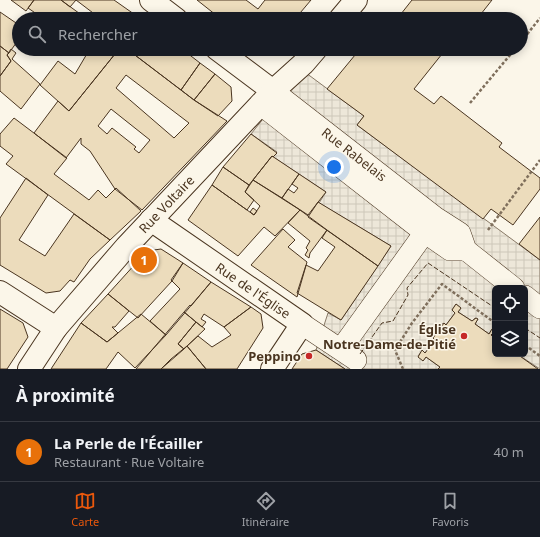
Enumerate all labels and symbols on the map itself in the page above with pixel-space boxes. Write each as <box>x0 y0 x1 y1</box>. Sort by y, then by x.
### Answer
street label: Rue Rabelais <box>318 123 391 185</box>
your location <box>324 157 344 177</box>
street label: Rue Voltaire <box>135 171 198 237</box>
pin: 1 <box>131 245 157 275</box>
street label: Rue de l'Église <box>212 258 294 323</box>
place label: Église Notre-Dame-de-Pitié <box>323 320 456 353</box>
marker: Église Notre-Dame-de-Pitié <box>459 331 469 341</box>
place label: Peppino <box>248 347 301 365</box>
marker: Peppino <box>304 351 314 361</box>

